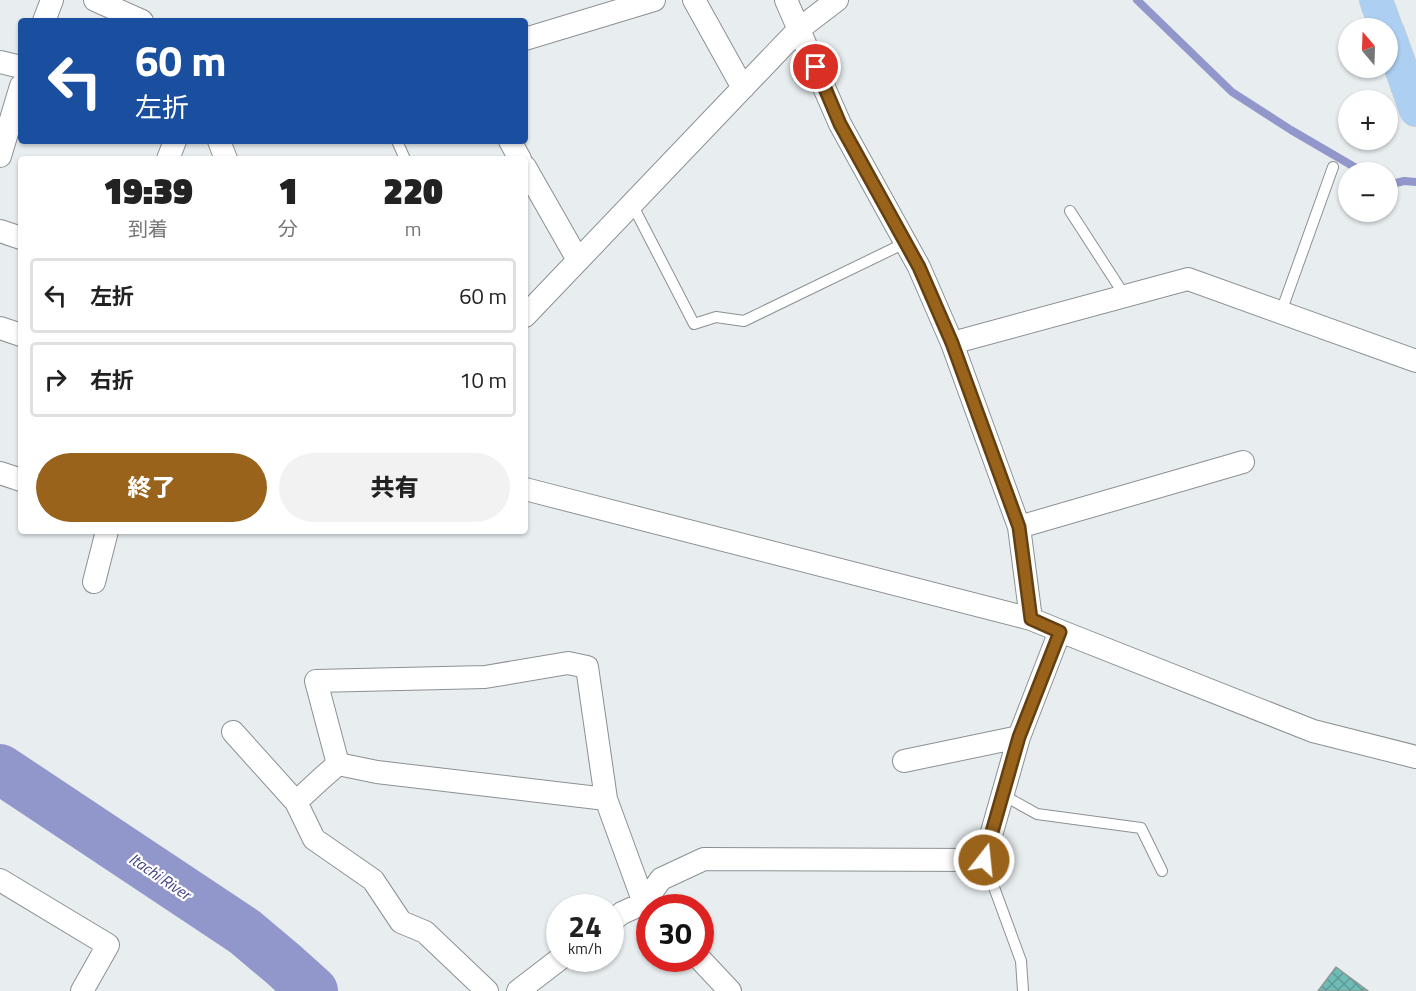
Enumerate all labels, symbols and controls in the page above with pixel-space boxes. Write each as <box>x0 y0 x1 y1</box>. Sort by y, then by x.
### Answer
north arrow <box>1338 18 1398 78</box>
map controls <box>1338 18 1398 222</box>
text: 60 m <box>135 28 227 92</box>
pin <box>790 41 841 92</box>
icon: left <box>36 42 114 120</box>
icon: arrive <box>799 50 832 83</box>
text: 左折 <box>135 86 189 127</box>
button: + <box>1338 90 1398 150</box>
button: − <box>1338 162 1398 222</box>
text: 19:39 <box>103 163 193 218</box>
text: 1 <box>278 163 298 218</box>
text: 220 <box>383 163 443 218</box>
text: 到着 <box>128 213 168 244</box>
text: 分 <box>278 213 298 244</box>
text: m <box>405 213 421 244</box>
icon: left <box>39 279 72 312</box>
text: 左折 <box>90 279 134 313</box>
text: 60 m <box>459 279 507 313</box>
icon: right <box>39 363 72 396</box>
text: 右折 <box>90 363 134 397</box>
text: 10 m <box>459 363 507 397</box>
button: 終了 <box>36 453 267 522</box>
button: 共有 <box>279 453 510 522</box>
position arrow <box>952 828 1016 892</box>
water label: Itachi River <box>124 847 197 907</box>
speed limit sign: 30 <box>636 894 714 972</box>
text: 24 <box>568 903 602 949</box>
text: km/h <box>568 937 602 960</box>

